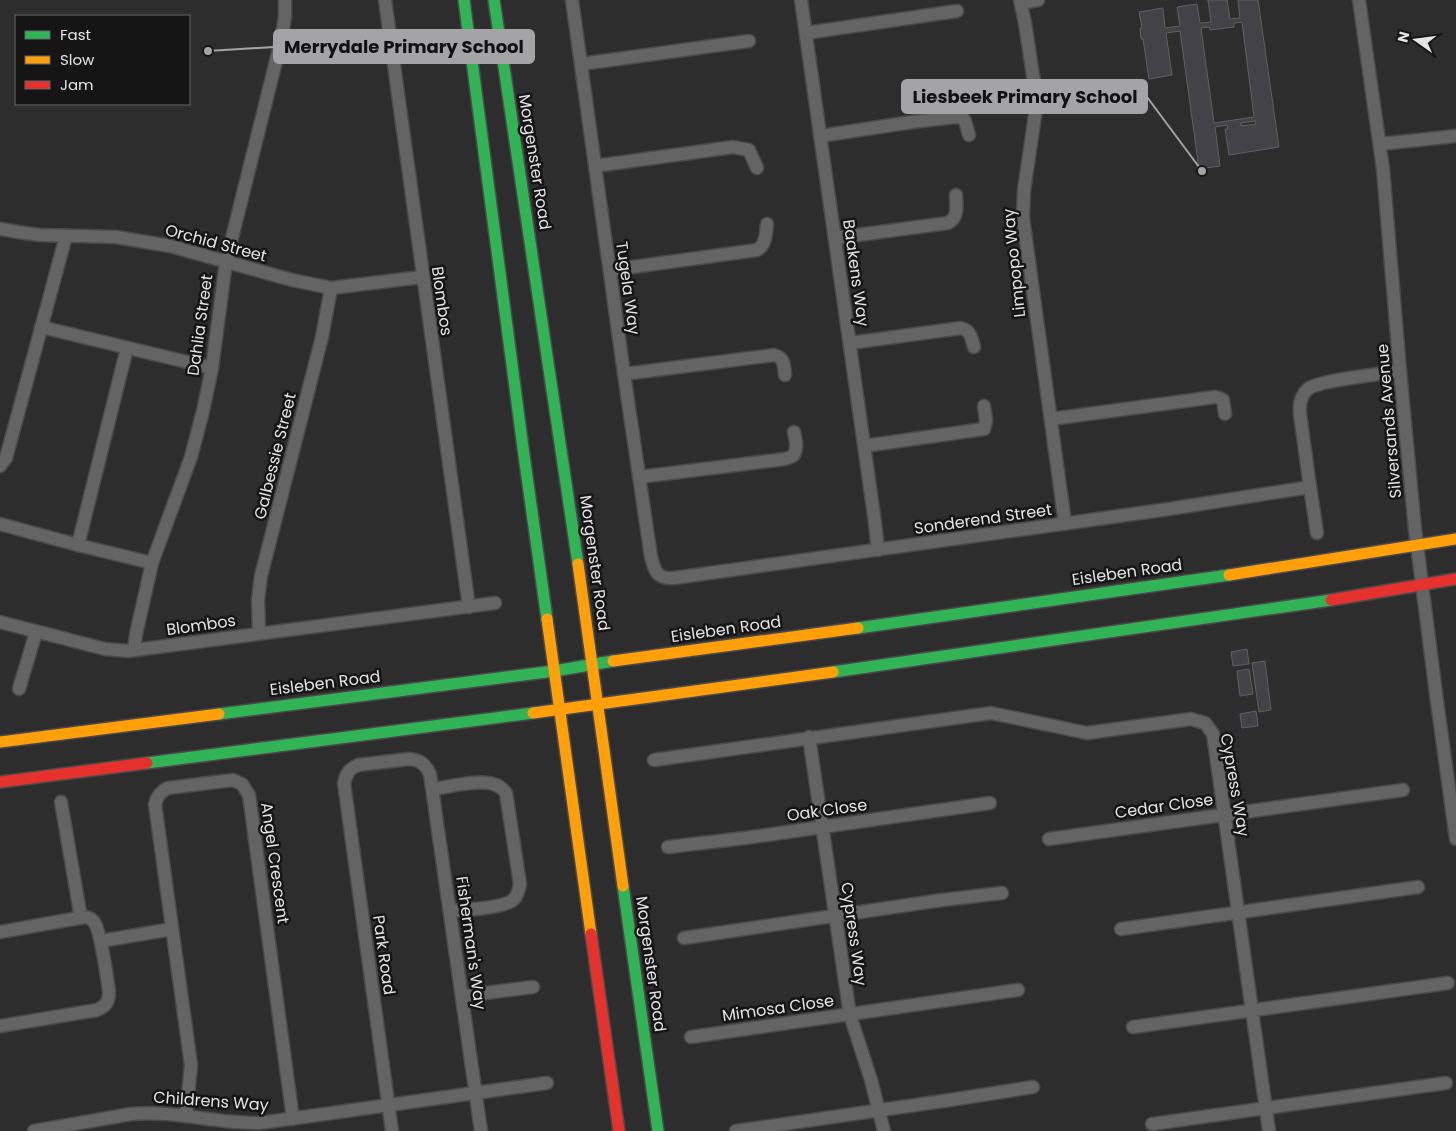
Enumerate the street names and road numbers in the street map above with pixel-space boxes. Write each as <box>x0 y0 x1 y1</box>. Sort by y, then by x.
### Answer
street label: Morgenster Road <box>513 93 557 231</box>
street label: Limpopo Way <box>997 208 1031 318</box>
street label: Orchid Street <box>163 218 270 268</box>
street label: Baakens Way <box>837 218 875 328</box>
street label: Tugela Way <box>610 240 646 336</box>
street label: Blombos <box>426 265 458 337</box>
street label: Dahlia Street <box>182 273 219 377</box>
street label: Silversands Avenue <box>1371 343 1407 499</box>
street label: Galbessie Street <box>248 390 302 522</box>
street label: Morgenster Road <box>574 494 616 632</box>
street label: Sonderend Street <box>913 498 1053 540</box>
street label: Eisleben Road <box>1070 553 1184 591</box>
street label: Blombos <box>165 609 237 641</box>
street label: Eisleben Road <box>669 610 783 648</box>
street label: Eisleben Road <box>268 665 382 701</box>
street label: Cypress Way <box>1215 732 1255 838</box>
street label: Cedar Close <box>1113 788 1215 824</box>
street label: Oak Close <box>785 793 869 827</box>
street label: Angel Crescent <box>255 801 295 925</box>
street label: Fisherman's Way <box>450 875 492 1011</box>
street label: Cypress Way <box>835 881 873 987</box>
street label: Morgenster Road <box>630 895 672 1033</box>
street label: Park Road <box>367 914 401 996</box>
street label: Mimosa Close <box>721 989 835 1027</box>
street label: Childrens Way <box>153 1086 269 1116</box>

